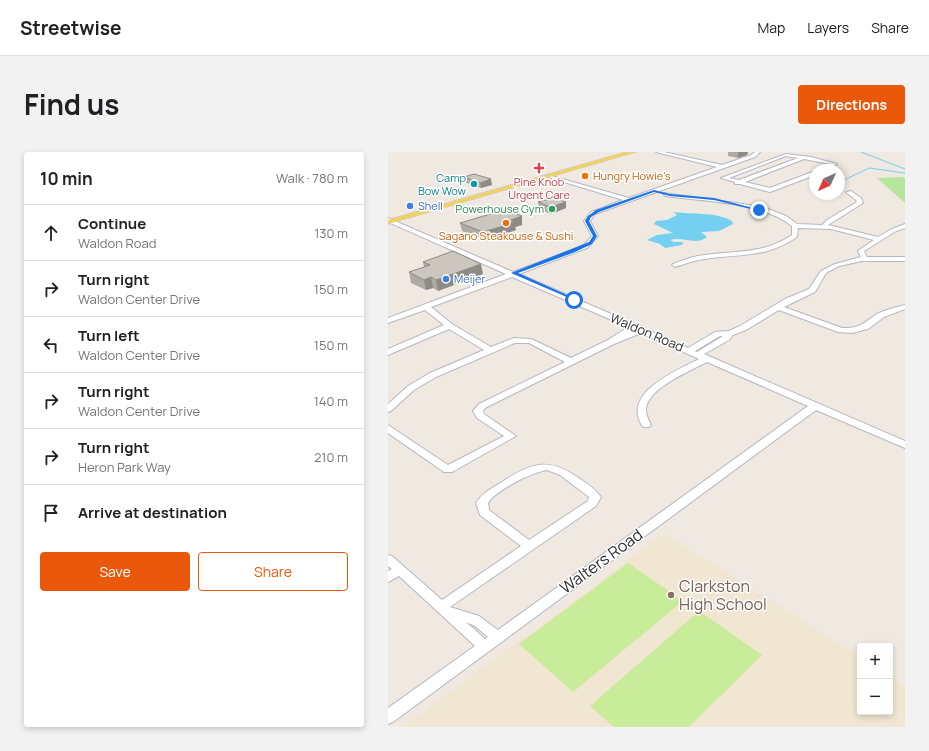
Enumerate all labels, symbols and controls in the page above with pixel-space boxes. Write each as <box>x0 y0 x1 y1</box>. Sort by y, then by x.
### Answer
text: Streetwise <box>20 15 122 41</box>
text: Map <box>757 18 785 37</box>
text: Layers <box>807 18 849 37</box>
text: Share <box>871 18 909 37</box>
text: Find us <box>24 85 119 123</box>
button: Directions <box>798 85 905 124</box>
marker: Pine Knob Urgent Care <box>533 162 545 174</box>
north arrow <box>809 164 845 200</box>
text: 10 min <box>40 167 93 190</box>
place label: Hungry Howie's <box>593 168 671 183</box>
text: Walk · 780 m <box>276 169 348 187</box>
place label: Camp Bow Wow <box>418 170 467 198</box>
marker: Hungry Howie's <box>580 171 590 181</box>
place label: Pine Knob Urgent Care <box>508 174 570 202</box>
marker: Camp Bow Wow <box>469 179 479 189</box>
place label: Shell <box>418 198 443 213</box>
marker: Shell <box>405 201 415 211</box>
place label: Powerhouse Gym <box>456 201 544 216</box>
route end <box>750 201 768 219</box>
marker: Powerhouse Gym <box>547 204 557 214</box>
text: Continue <box>78 213 146 234</box>
marker: Sagano Steakouse & Sushi <box>501 218 511 228</box>
icon: ahead <box>40 222 62 244</box>
text: 130 m <box>314 224 348 242</box>
place label: Sagano Steakouse & Sushi <box>439 228 573 243</box>
text: Waldon Road <box>78 234 156 252</box>
text: Turn right <box>78 269 149 290</box>
place label: Meijer <box>454 271 485 286</box>
marker: Meijer <box>441 274 451 284</box>
icon: right <box>40 278 62 300</box>
text: 150 m <box>314 280 348 298</box>
text: Waldon Center Drive <box>78 290 200 308</box>
route start <box>565 291 583 309</box>
street label: Waldon Road <box>607 308 687 356</box>
text: Turn left <box>78 325 140 346</box>
icon: left <box>40 334 62 356</box>
text: 150 m <box>314 336 348 354</box>
text: Waldon Center Drive <box>78 346 200 364</box>
text: Turn right <box>78 381 149 402</box>
icon: right <box>40 390 62 412</box>
text: 140 m <box>314 392 348 410</box>
text: Waldon Center Drive <box>78 402 200 420</box>
text: Turn right <box>78 437 149 458</box>
icon: right <box>40 446 62 468</box>
text: 210 m <box>314 448 348 466</box>
text: Heron Park Way <box>78 458 171 476</box>
icon: arrive <box>40 502 62 524</box>
text: Arrive at destination <box>78 502 227 523</box>
street label: Walters Road <box>555 524 647 598</box>
button: Save <box>40 552 190 591</box>
button: Share <box>198 552 348 591</box>
place label: Clarkston High School <box>679 575 767 615</box>
marker: Clarkston High School <box>666 590 676 600</box>
map controls <box>857 643 893 715</box>
button: + <box>857 643 893 679</box>
button: − <box>857 679 893 715</box>

